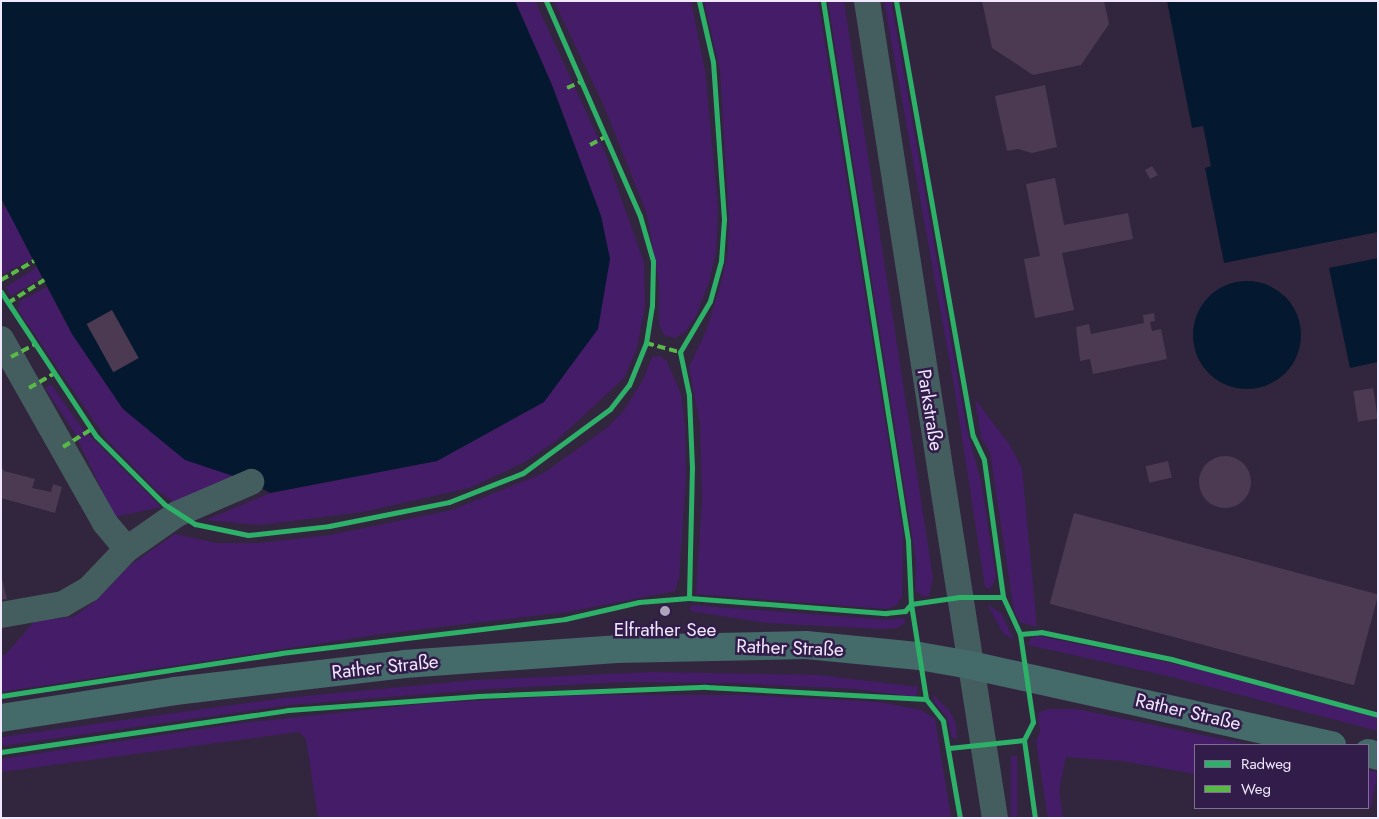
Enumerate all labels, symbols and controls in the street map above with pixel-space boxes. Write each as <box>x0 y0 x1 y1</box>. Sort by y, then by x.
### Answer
street label: Parkstraße <box>912 368 948 452</box>
marker: Elfrather See <box>659 605 671 617</box>
place label: Elfrather See <box>614 619 716 641</box>
street label: Rather Straße <box>736 635 844 661</box>
street label: Rather Straße <box>330 650 440 684</box>
street label: Rather Straße <box>1133 689 1243 735</box>
legend <box>1194 744 1369 809</box>
text: Radweg <box>1241 753 1291 775</box>
text: Weg <box>1241 778 1271 800</box>

